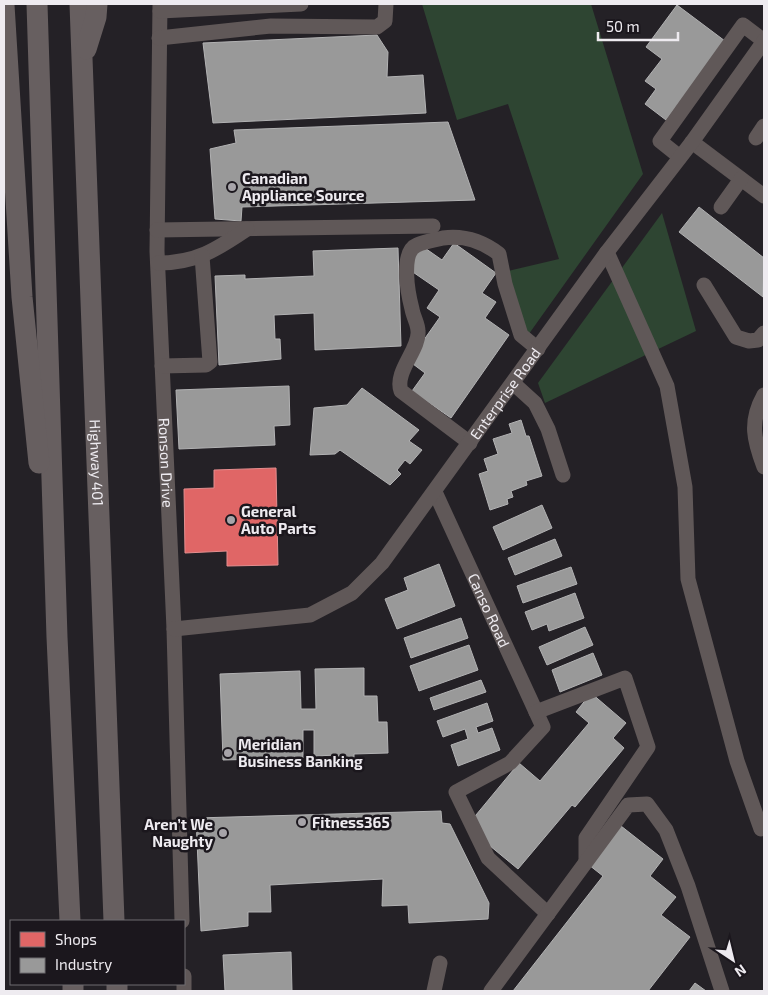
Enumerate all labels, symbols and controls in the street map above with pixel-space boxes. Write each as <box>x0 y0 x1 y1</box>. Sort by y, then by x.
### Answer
scale bar <box>598 10 678 42</box>
text: 50 m <box>606 17 640 35</box>
place label: Canadian Appliance Source <box>242 169 364 204</box>
marker: Canadian Appliance Source <box>226 181 238 193</box>
street label: Enterprise Road <box>466 344 544 443</box>
street label: Ronson Drive <box>156 417 178 508</box>
street label: Highway 401 <box>86 419 108 506</box>
place label: General Auto Parts <box>241 502 316 537</box>
marker: General Auto Parts <box>225 514 237 526</box>
street label: Canso Road <box>464 570 514 650</box>
place label: Meridian Business Banking <box>238 735 363 770</box>
marker: Meridian Business Banking <box>222 747 234 759</box>
place label: Fitness365 <box>312 813 390 831</box>
place label: Aren’t We Naughty <box>144 815 213 851</box>
marker: Fitness365 <box>296 816 308 828</box>
marker: Aren’t We Naughty <box>217 827 229 839</box>
legend <box>10 920 185 985</box>
text: Shops <box>55 930 97 948</box>
north arrow <box>708 935 758 985</box>
text: Industry <box>55 955 112 973</box>
text: N <box>732 961 750 981</box>

